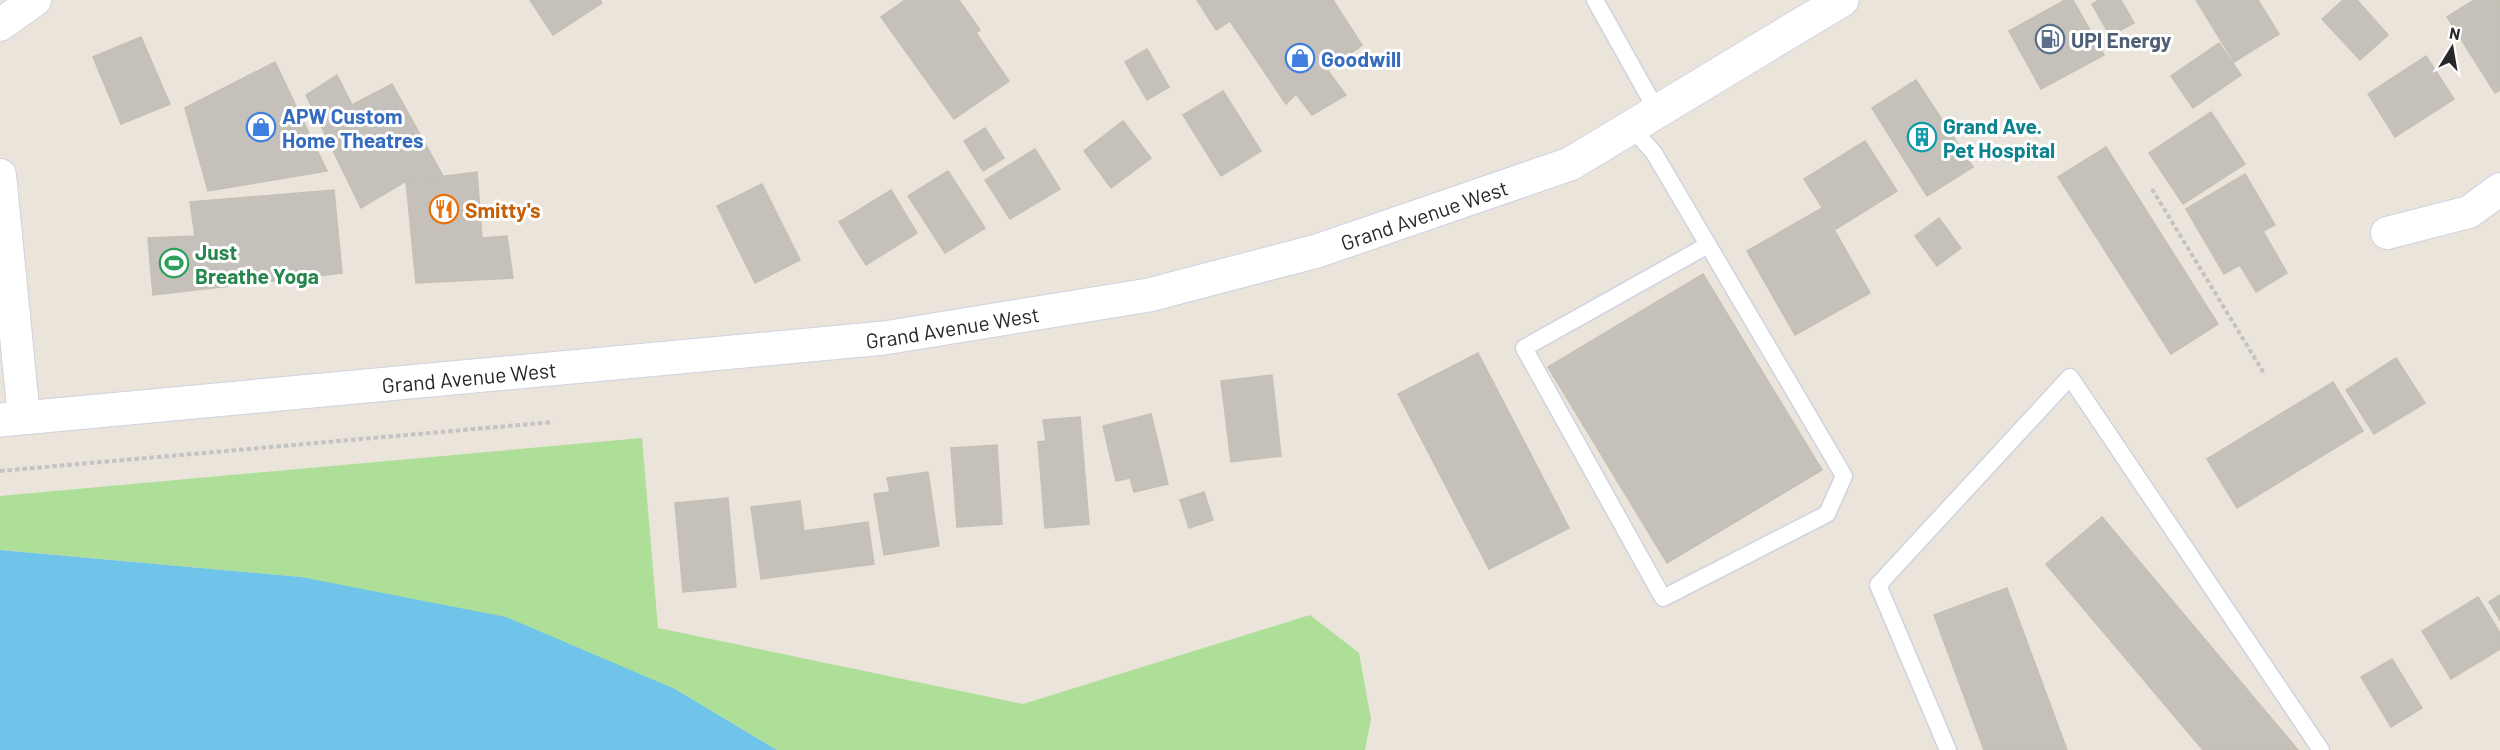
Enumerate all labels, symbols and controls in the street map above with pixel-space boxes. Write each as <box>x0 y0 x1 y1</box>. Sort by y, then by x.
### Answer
north arrow <box>2422 18 2482 78</box>
text: N <box>2448 22 2462 43</box>
fuel station icon: UPI Energy <box>2034 23 2066 55</box>
place label: UPI Energy <box>2071 27 2172 52</box>
shop icon: Goodwill <box>1284 42 1316 74</box>
place label: Goodwill <box>1321 46 1401 71</box>
place label: APW Custom Home Theatres <box>282 103 424 152</box>
shop icon: APW Custom Home Theatres <box>245 111 277 143</box>
place label: Grand Ave. Pet Hospital <box>1943 113 2055 162</box>
building icon: Grand Ave. Pet Hospital <box>1906 121 1938 153</box>
street label: Grand Avenue West <box>1337 174 1511 255</box>
restaurant icon: Smitty's <box>428 193 460 225</box>
place label: Smitty's <box>465 197 541 222</box>
place label: Just Breathe Yoga <box>195 239 319 288</box>
sports icon: Just Breathe Yoga <box>158 247 190 279</box>
street label: Grand Avenue West <box>864 301 1041 352</box>
street label: Grand Avenue West <box>381 356 557 397</box>

